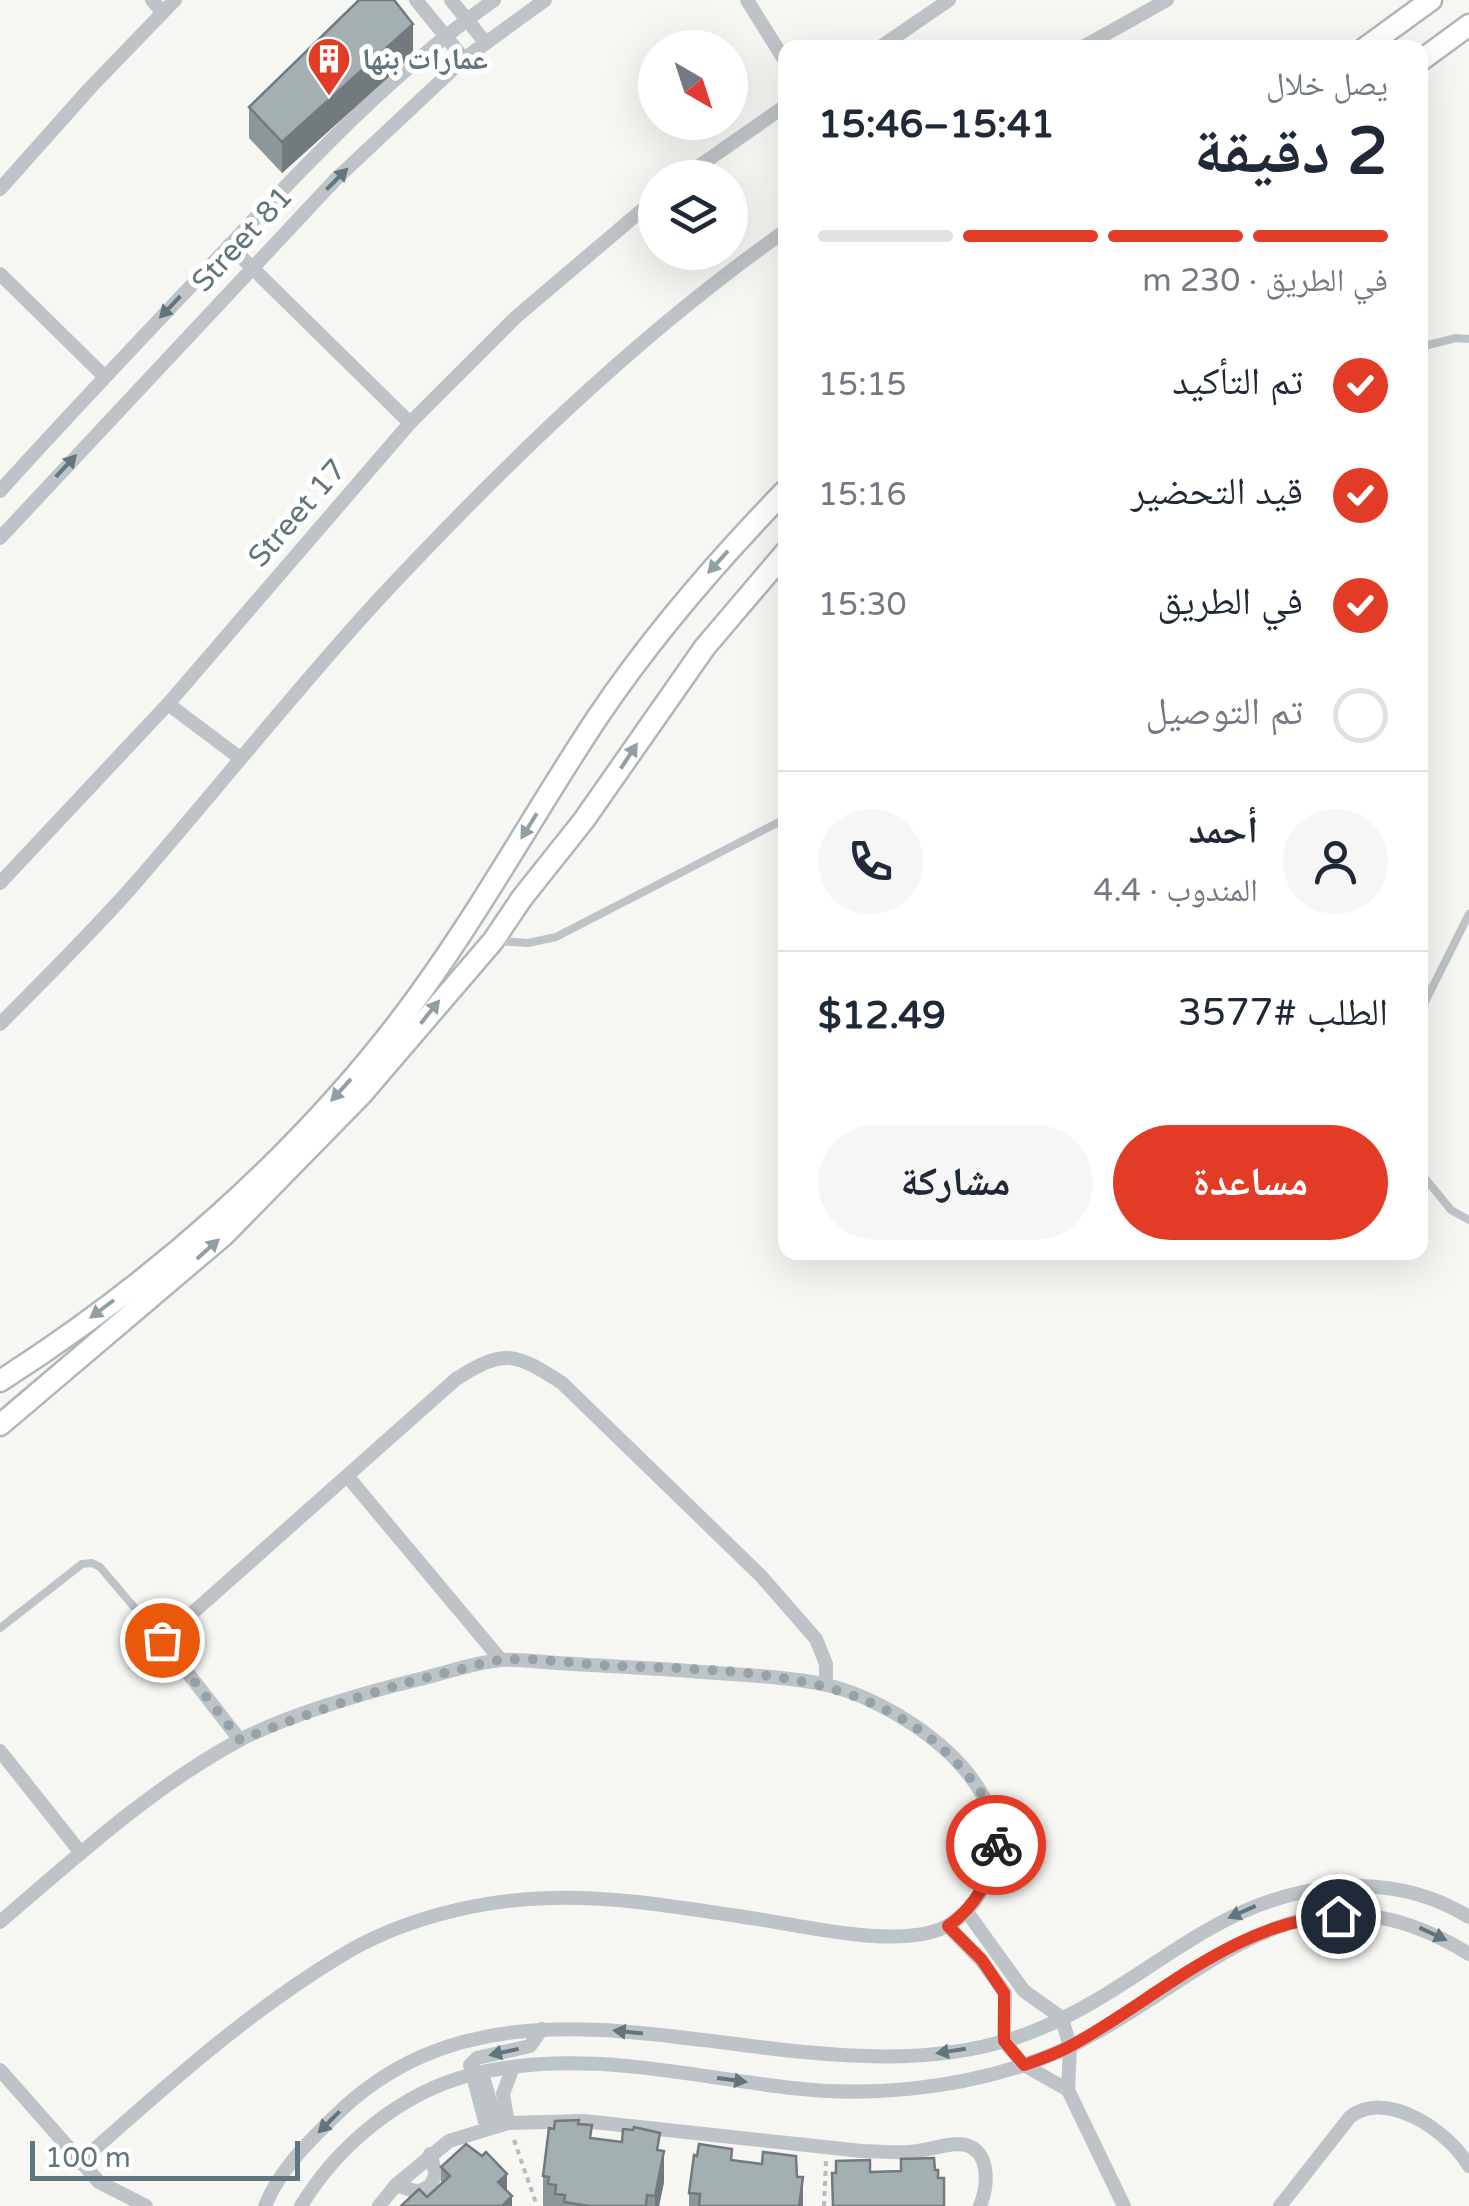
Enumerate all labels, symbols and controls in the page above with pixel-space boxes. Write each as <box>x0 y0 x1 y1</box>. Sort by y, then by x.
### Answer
north arrow <box>638 30 748 140</box>
map controls <box>638 30 748 270</box>
building icon: عمارات بنها <box>306 36 352 97</box>
place label: عمارات بنها <box>362 41 488 78</box>
text: يصل خلال <box>1266 66 1388 104</box>
text: 15:41–15:46 <box>818 102 1055 148</box>
text: 2 دقيقة <box>1194 113 1388 192</box>
button: layers <box>638 160 748 270</box>
one-way arrow <box>324 167 348 191</box>
street label: Street 81 <box>184 179 301 300</box>
text: في الطريق · 230 m <box>1142 262 1388 300</box>
one-way arrow <box>159 295 182 319</box>
icon: check <box>1333 358 1388 413</box>
text: تم التأكيد <box>1172 359 1303 405</box>
text: 15:15 <box>818 366 907 404</box>
street label: Street 17 <box>240 452 354 575</box>
one-way arrow <box>54 455 77 479</box>
icon: check <box>1333 468 1388 523</box>
text: قيد التحضير <box>1131 469 1303 515</box>
text: 15:16 <box>818 476 907 514</box>
one-way arrow <box>708 549 730 574</box>
icon: check <box>1333 578 1388 633</box>
text: في الطريق <box>1157 579 1303 625</box>
text: 15:30 <box>818 586 907 624</box>
text: تم التوصيل <box>1145 689 1303 735</box>
one-way arrow <box>619 742 638 769</box>
text: أحمد <box>1188 808 1258 854</box>
button: phone <box>818 809 923 914</box>
button: person <box>1283 809 1388 914</box>
one-way arrow <box>521 812 539 840</box>
text: المندوب · 4.4 <box>1093 872 1258 910</box>
text: الطلب #3577 <box>1178 990 1388 1036</box>
text: $12.49 <box>818 993 946 1039</box>
one-way arrow <box>419 1000 440 1025</box>
one-way arrow <box>330 1077 352 1102</box>
button: مشاركة <box>818 1125 1093 1240</box>
button: مساعدة <box>1113 1125 1388 1240</box>
one-way arrow <box>196 1238 220 1261</box>
one-way arrow <box>88 1299 115 1319</box>
pin <box>120 1598 205 1683</box>
icon: bag <box>135 1613 190 1668</box>
courier <box>946 1795 1046 1895</box>
icon: bike <box>969 1818 1024 1873</box>
pin <box>1296 1874 1381 1959</box>
icon: home <box>1311 1889 1366 1944</box>
one-way arrow <box>1227 1904 1257 1920</box>
one-way arrow <box>1418 1925 1447 1942</box>
one-way arrow <box>612 2024 644 2040</box>
one-way arrow <box>935 2044 967 2059</box>
one-way arrow <box>488 2045 519 2060</box>
one-way arrow <box>716 2072 748 2088</box>
one-way arrow <box>317 2109 341 2133</box>
scale bar <box>30 2136 300 2180</box>
text: 100 m <box>45 2141 131 2175</box>

